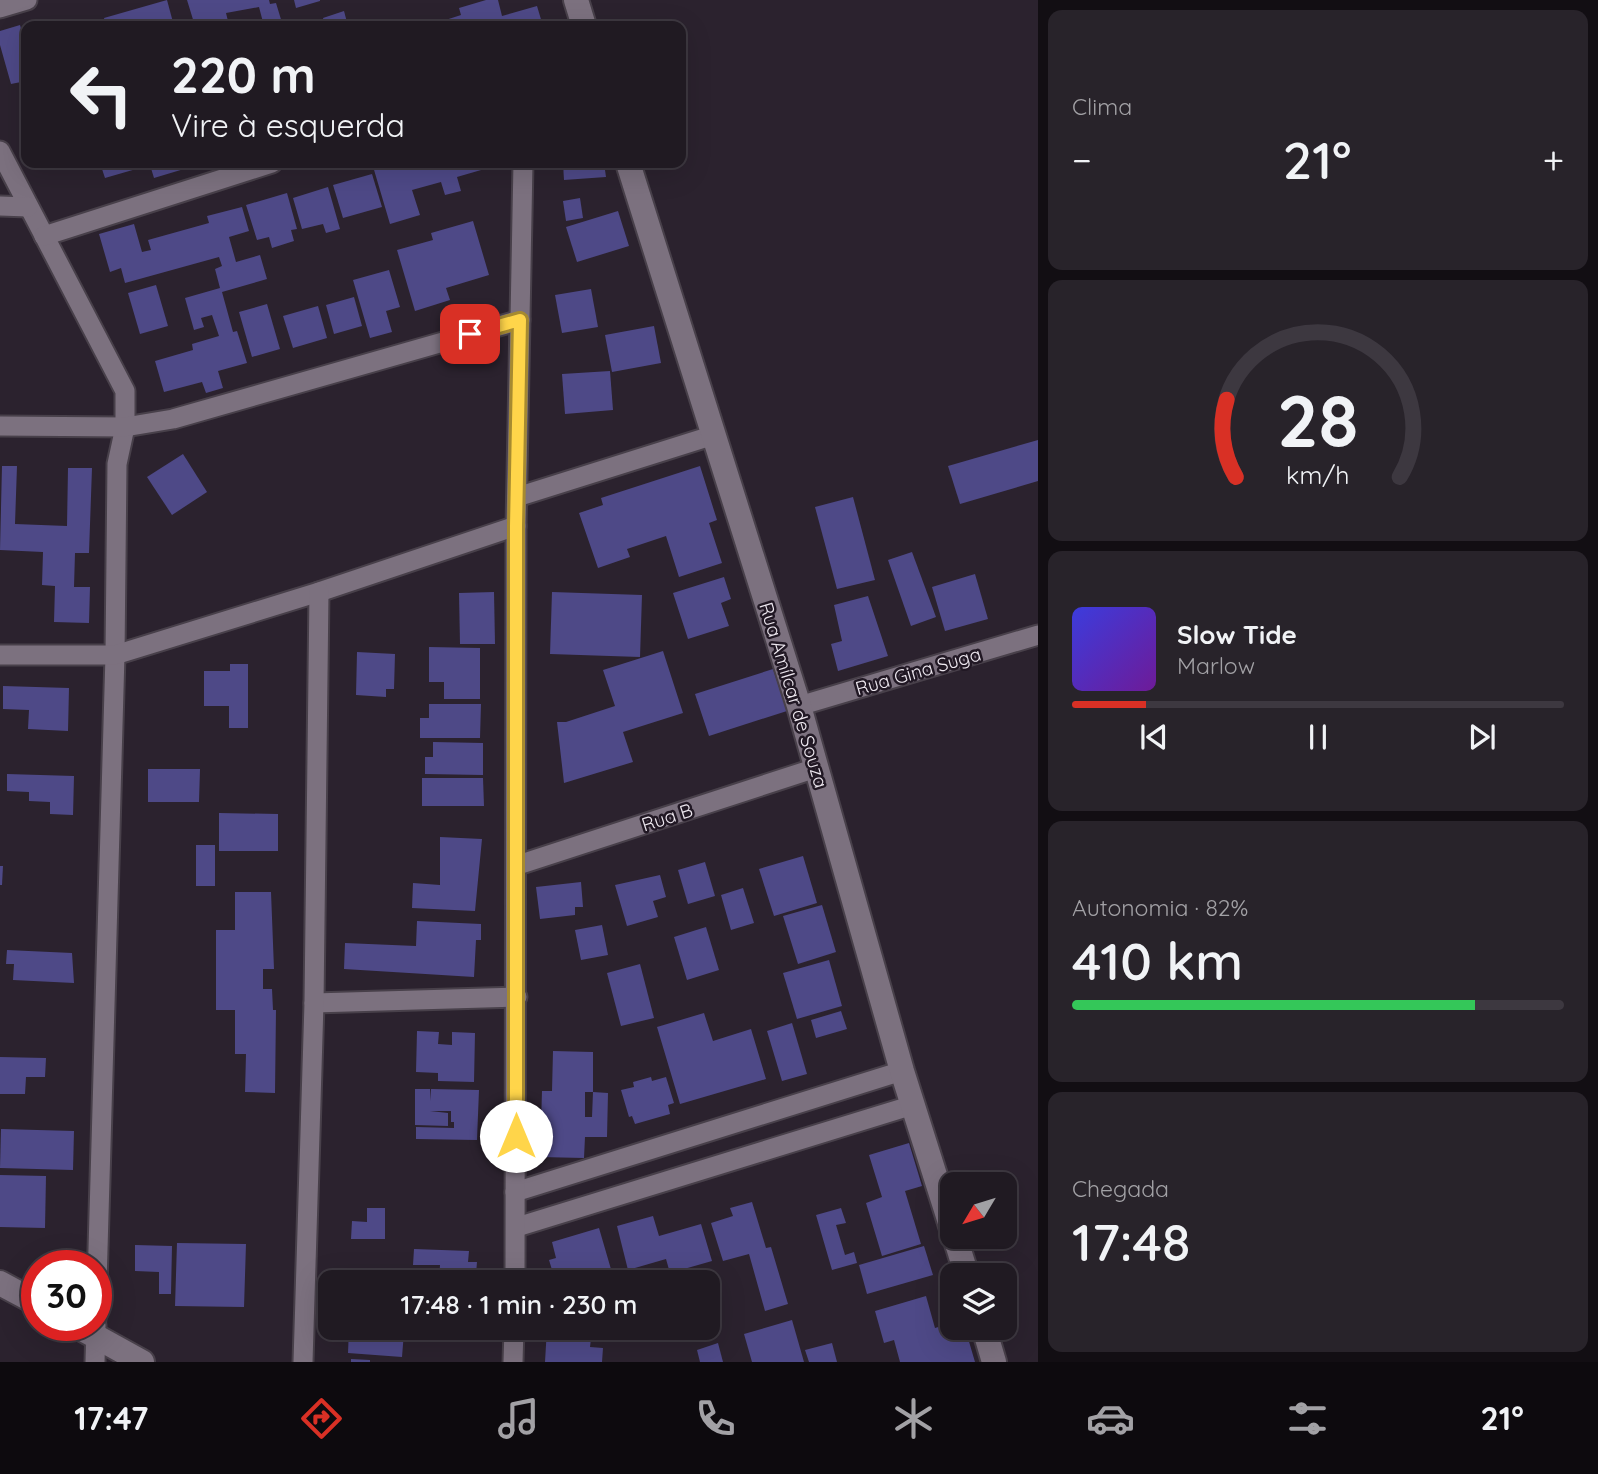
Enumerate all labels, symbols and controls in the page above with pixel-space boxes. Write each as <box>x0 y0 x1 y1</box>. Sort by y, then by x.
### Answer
text: 220 m <box>171 44 316 105</box>
icon: left <box>56 49 147 140</box>
text: Clima <box>1072 92 1132 121</box>
text: Vire à esquerda <box>171 105 405 145</box>
text: 21° <box>1283 127 1351 192</box>
text: − <box>1072 136 1092 184</box>
text: + <box>1543 136 1564 184</box>
pin <box>440 304 500 364</box>
icon: arrive <box>451 315 489 353</box>
text: 28 <box>1277 374 1359 465</box>
text: km/h <box>1286 458 1350 489</box>
street label: Rua Amílcar de Souza <box>754 599 834 791</box>
text: Slow Tide <box>1177 618 1297 651</box>
street label: Rua Gina Suga <box>852 642 984 700</box>
text: Marlow <box>1177 651 1255 680</box>
icon: previous <box>1135 718 1173 756</box>
icon: pause <box>1299 718 1337 756</box>
icon: next <box>1463 718 1501 756</box>
street label: Rua B <box>638 797 696 837</box>
text: Autonomia · 82% <box>1072 893 1248 922</box>
text: 410 km <box>1072 928 1243 993</box>
position arrow <box>479 1099 553 1173</box>
north arrow <box>940 1172 1017 1250</box>
map controls <box>940 1172 1017 1340</box>
text: Chegada <box>1072 1174 1169 1203</box>
text: 17:48 <box>1072 1209 1190 1274</box>
speed limit sign: 30 <box>21 1250 112 1341</box>
button: layers <box>940 1263 1017 1340</box>
text: 17:48 · 1 min · 230 m <box>400 1288 638 1321</box>
icon: directions <box>297 1394 346 1443</box>
icon: music <box>494 1394 543 1443</box>
icon: phone <box>691 1394 740 1443</box>
icon: climate <box>889 1394 938 1443</box>
icon: car <box>1086 1394 1135 1443</box>
icon: filters <box>1283 1394 1332 1443</box>
text: 17:47 <box>74 1398 148 1438</box>
text: 21° <box>1481 1398 1524 1438</box>

